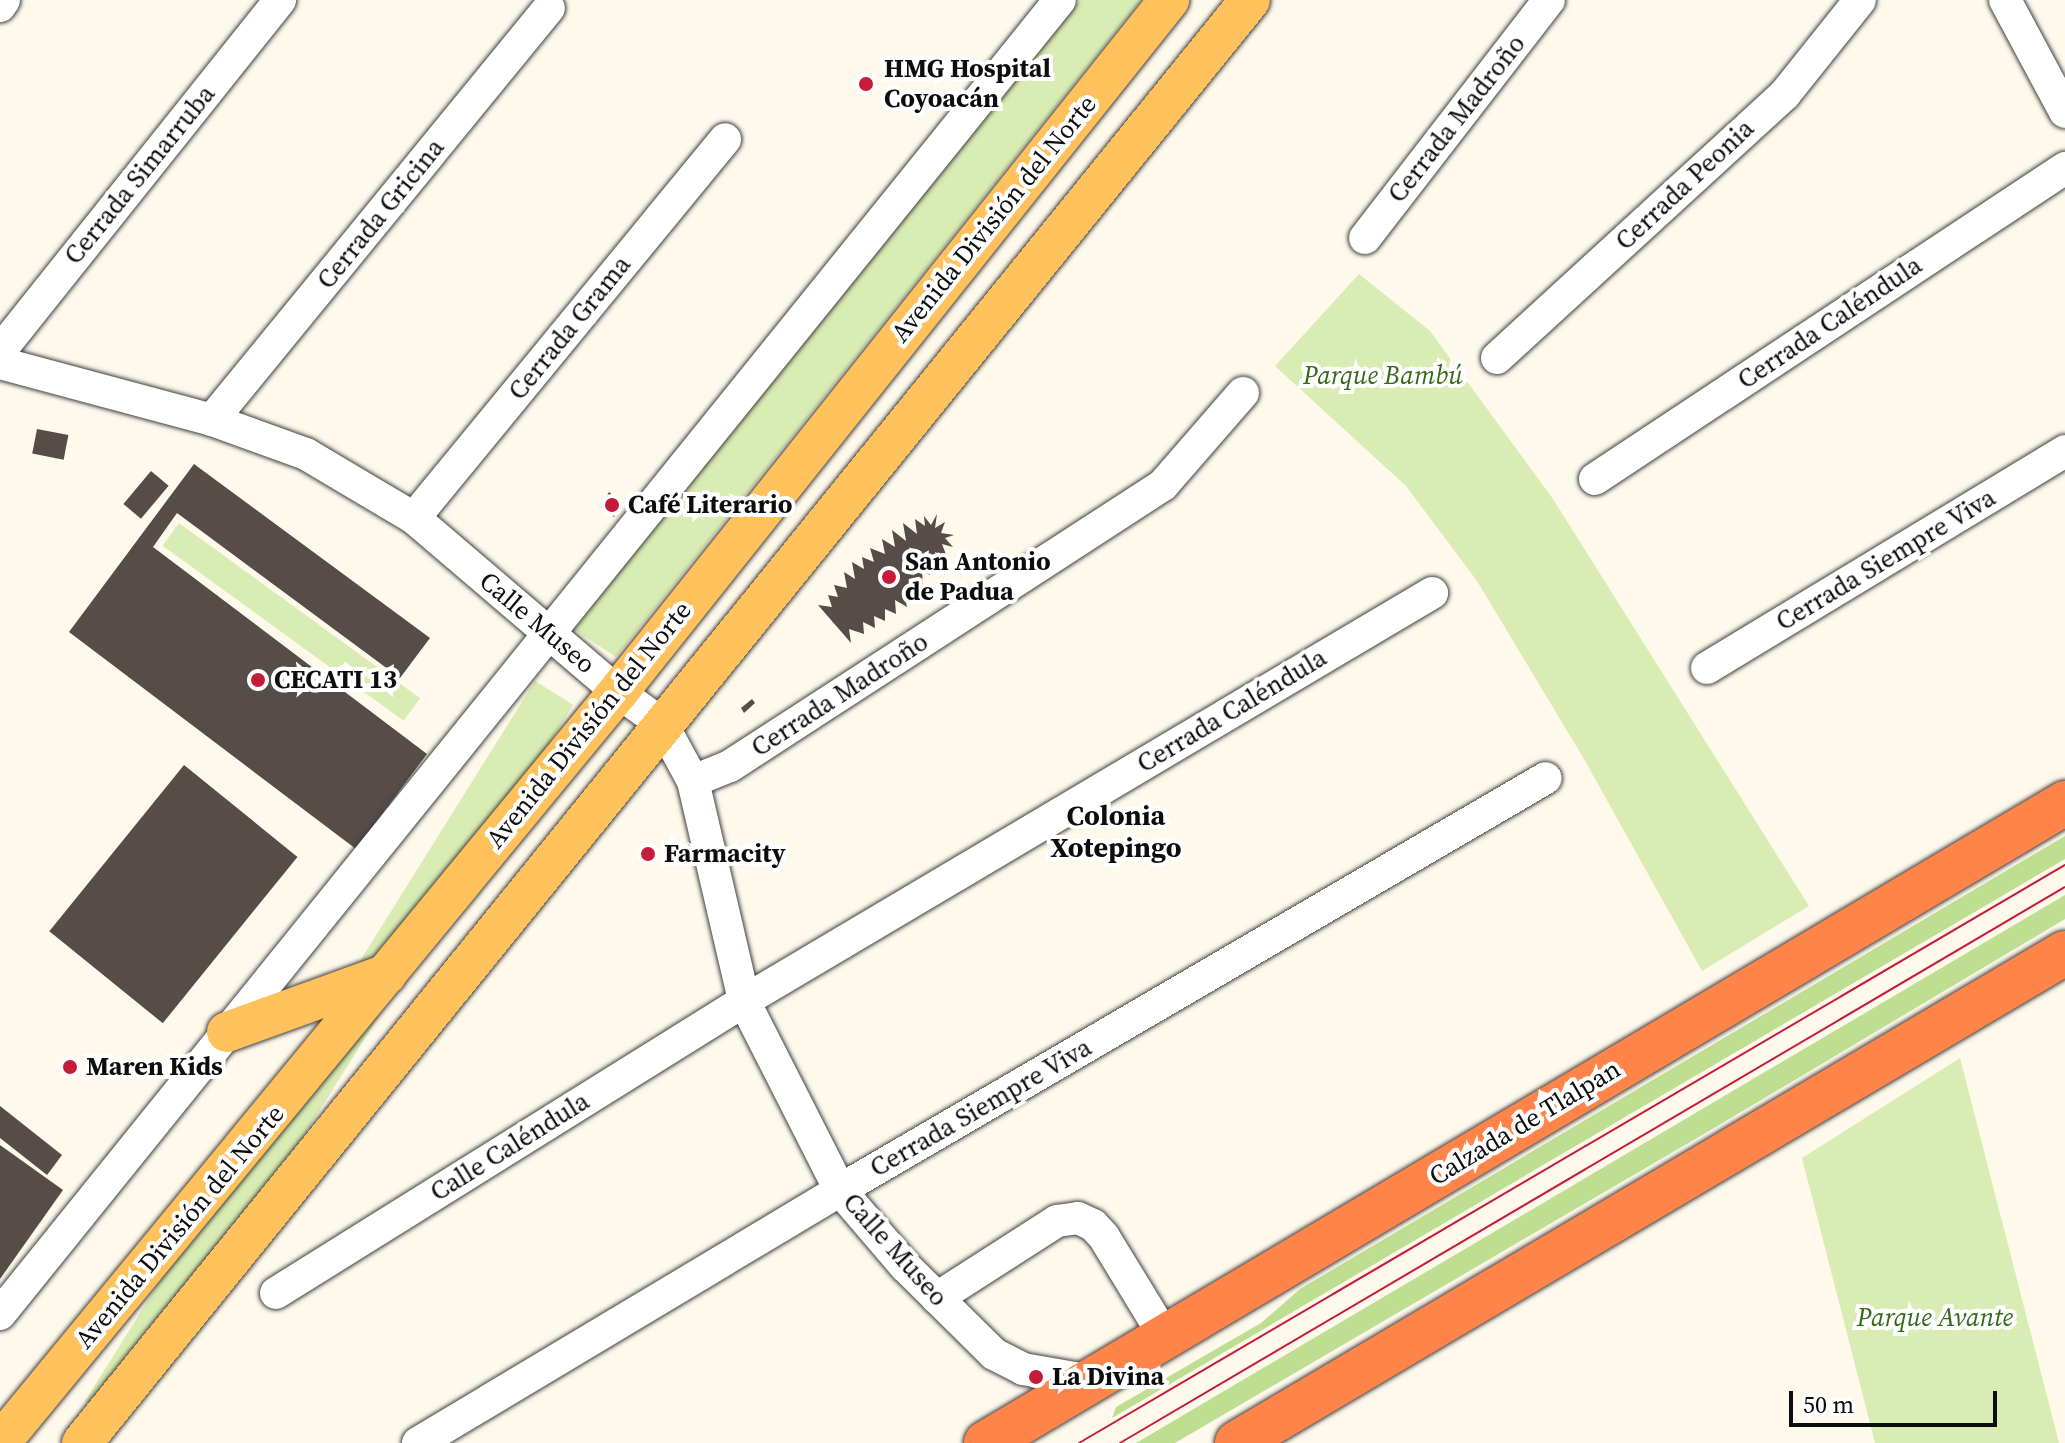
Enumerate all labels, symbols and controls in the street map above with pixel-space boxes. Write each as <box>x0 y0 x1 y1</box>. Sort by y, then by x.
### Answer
street label: Cerrada Madroño <box>1382 29 1532 209</box>
place label: HMG Hospital Coyoacán <box>884 53 1051 114</box>
marker: HMG Hospital Coyoacán <box>855 73 877 95</box>
street label: Cerrada Simarruba <box>58 79 222 271</box>
street label: Avenida División del Norte <box>885 89 1103 349</box>
street label: Cerrada Peonia <box>1609 113 1761 257</box>
street label: Cerrada Gricina <box>311 133 451 295</box>
street label: Cerrada Grama <box>502 250 638 406</box>
street label: Cerrada Caléndula <box>1732 250 1928 396</box>
park label: Parque Bambú <box>1303 360 1463 392</box>
street label: Cerrada Siempre Viva <box>1770 482 2002 638</box>
place label: Café Literario <box>628 489 792 521</box>
marker: Café Literario <box>603 496 621 514</box>
place label: San Antonio de Padua <box>905 546 1051 608</box>
street label: Calle Museo <box>473 566 601 680</box>
marker: San Antonio de Padua <box>880 568 898 586</box>
street label: Avenida División del Norte <box>480 595 698 855</box>
street label: Cerrada Madroño <box>746 626 934 764</box>
street label: Cerrada Caléndula <box>1132 642 1332 780</box>
place label: CECATI 13 <box>274 664 397 696</box>
marker: CECATI 13 <box>249 671 267 689</box>
district label: Colonia Xotepingo <box>1050 798 1182 864</box>
place label: Farmacity <box>664 838 786 870</box>
marker: Farmacity <box>639 845 657 863</box>
street label: Cerrada Siempre Viva <box>865 1032 1097 1184</box>
place label: Maren Kids <box>86 1051 223 1083</box>
street label: Calzada de Tlalpan <box>1424 1053 1626 1193</box>
marker: Maren Kids <box>61 1058 79 1076</box>
street label: Calle Caléndula <box>425 1086 595 1208</box>
street label: Avenida División del Norte <box>69 1099 291 1355</box>
street label: Calle Museo <box>836 1187 954 1313</box>
park label: Parque Avante <box>1857 1302 2013 1334</box>
place label: La Divina <box>1052 1361 1164 1393</box>
marker: La Divina <box>1027 1368 1045 1386</box>
scale bar <box>1793 1375 2001 1425</box>
text: 50 m <box>1803 1388 1854 1421</box>

